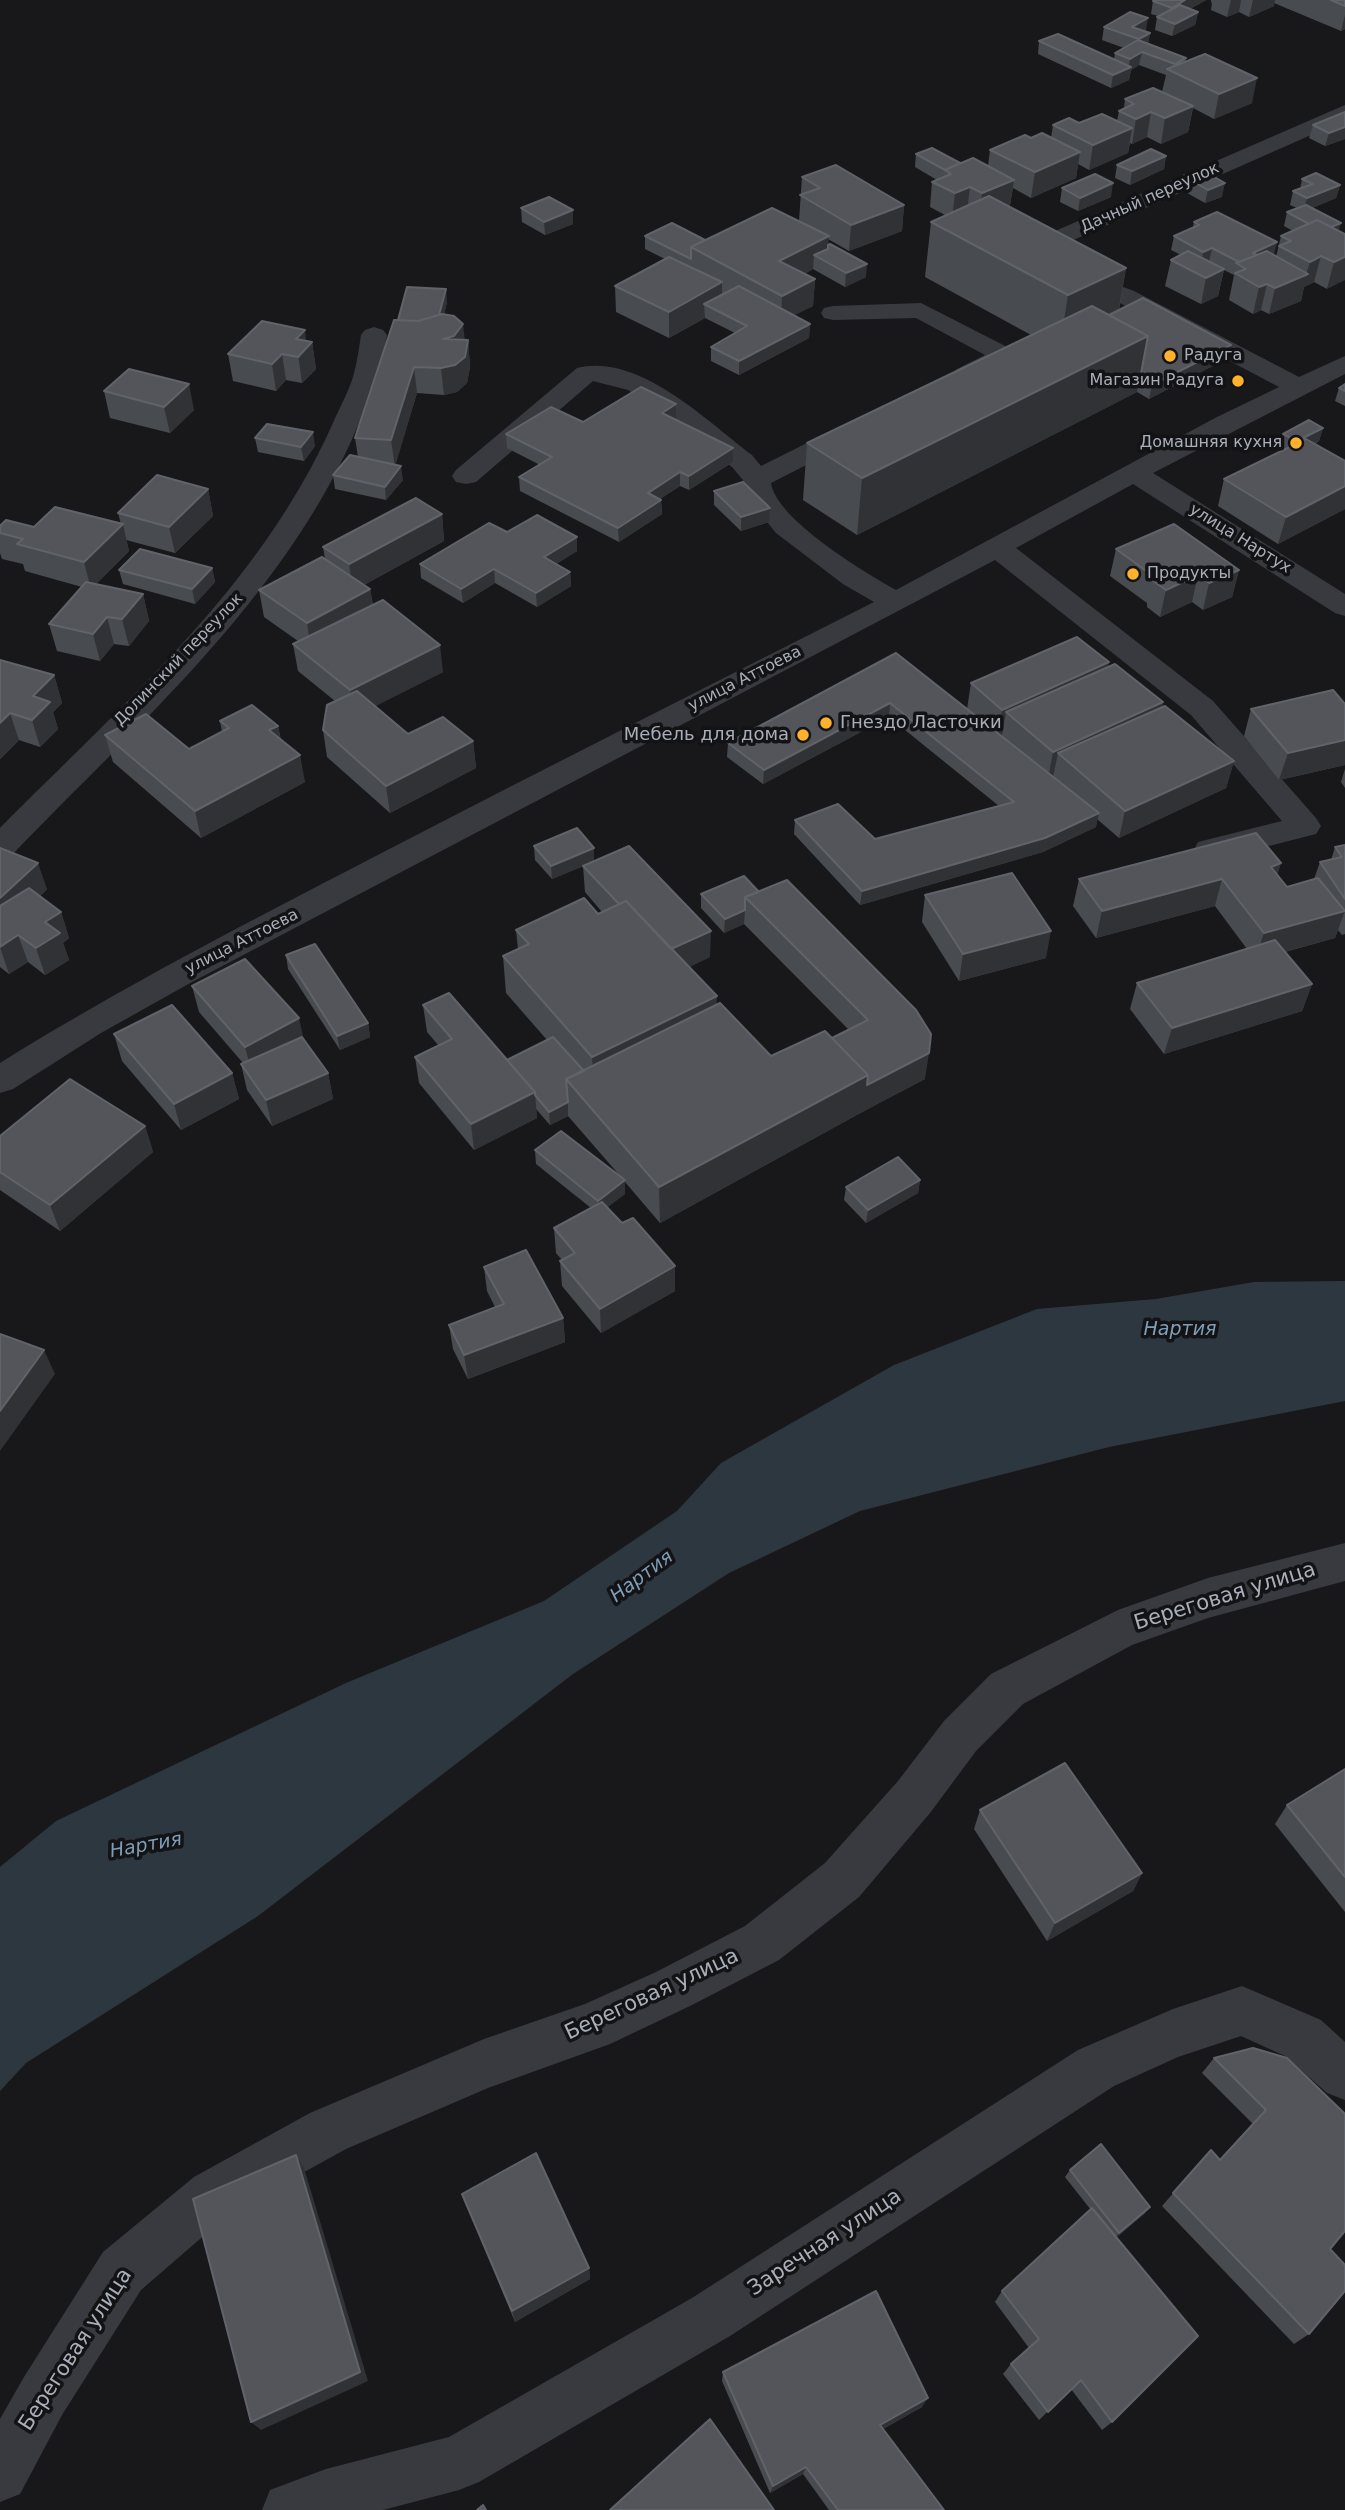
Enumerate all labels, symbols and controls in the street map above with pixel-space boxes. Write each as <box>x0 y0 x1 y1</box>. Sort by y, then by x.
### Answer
street label: Дачный переулок <box>1078 159 1222 237</box>
place label: Радуга <box>1184 346 1242 366</box>
marker: Радуга <box>1162 348 1178 364</box>
place label: Магазин Радуга <box>1090 371 1224 391</box>
marker: Магазин Радуга <box>1230 373 1246 389</box>
place label: Домашняя кухня <box>1140 433 1282 453</box>
marker: Домашняя кухня <box>1288 435 1304 451</box>
street label: улица Нартух <box>1186 500 1294 578</box>
place label: Продукты <box>1147 564 1231 584</box>
marker: Продукты <box>1125 566 1141 582</box>
street label: Долинский переулок <box>111 590 247 730</box>
street label: улица Аттоева <box>685 642 805 716</box>
place label: Гнездо Ласточки <box>840 712 1002 734</box>
marker: Гнездо Ласточки <box>818 715 834 731</box>
place label: Мебель для дома <box>624 724 789 746</box>
marker: Мебель для дома <box>795 727 811 743</box>
street label: улица Аттоева <box>182 905 302 979</box>
water label: Нартия <box>1144 1319 1216 1341</box>
water label: Нартия <box>606 1546 678 1608</box>
street label: Береговая улица <box>1131 1557 1319 1637</box>
water label: Нартия <box>108 1828 184 1864</box>
street label: Береговая улица <box>561 1944 743 2046</box>
street label: Заречная улица <box>744 2184 906 2302</box>
street label: Береговая улица <box>14 2264 138 2436</box>

